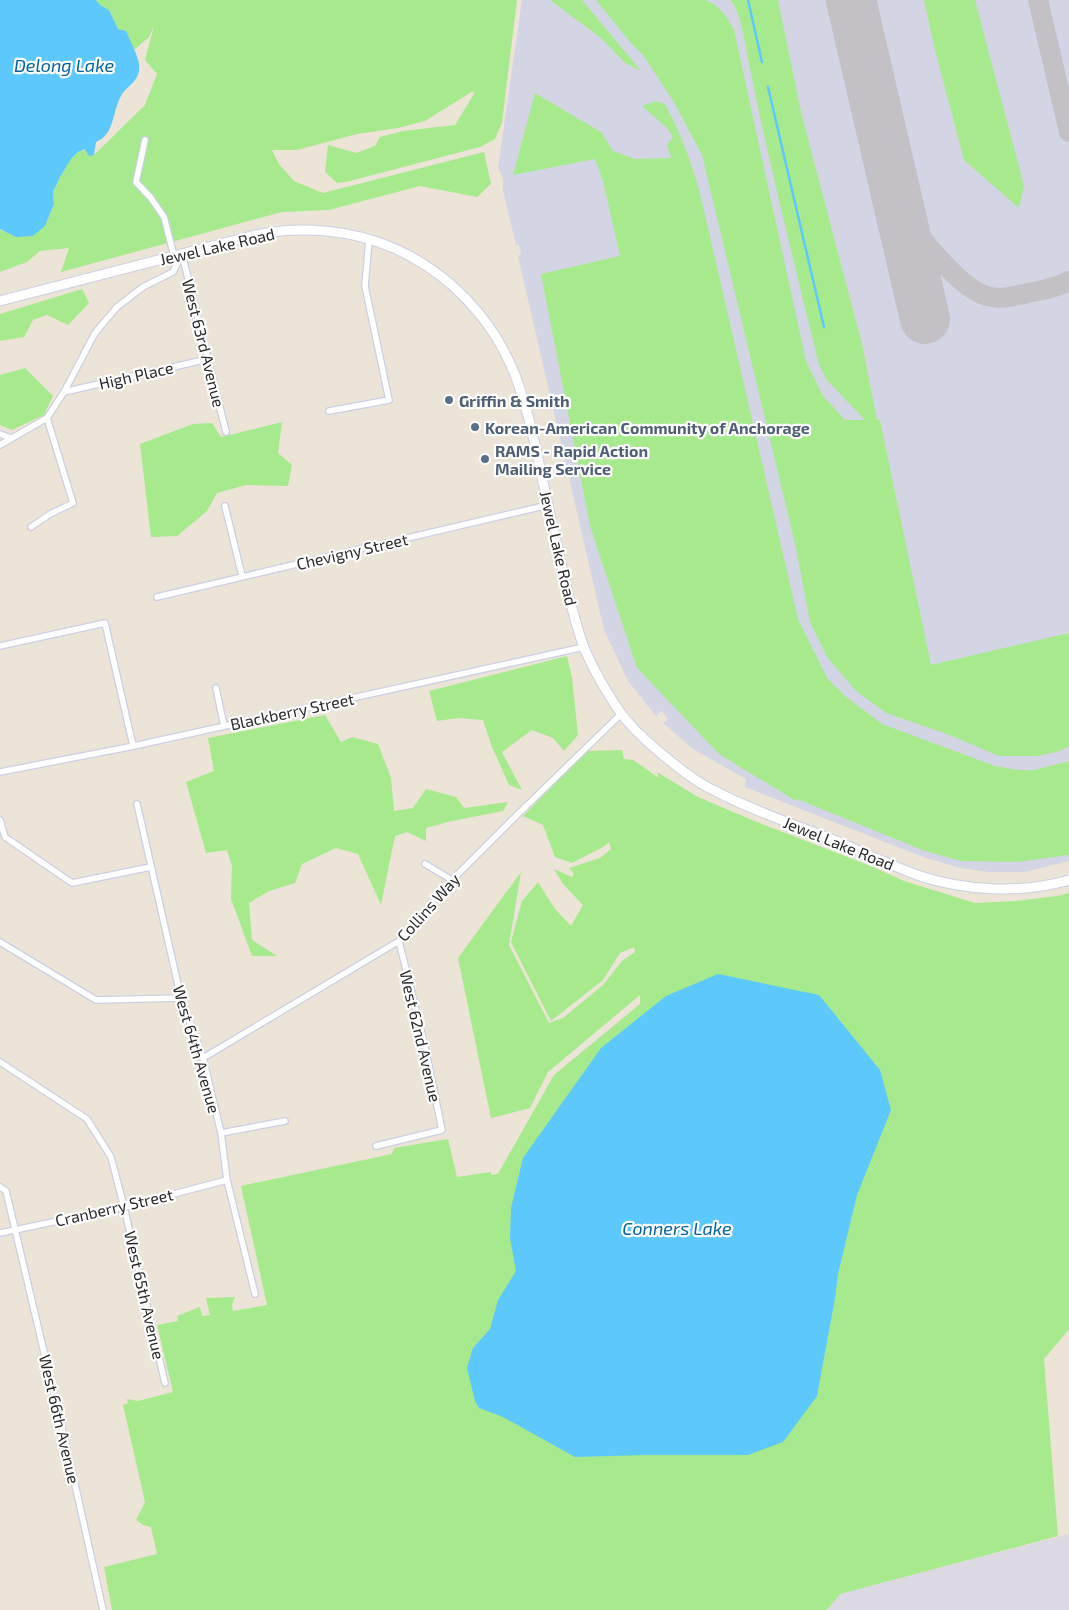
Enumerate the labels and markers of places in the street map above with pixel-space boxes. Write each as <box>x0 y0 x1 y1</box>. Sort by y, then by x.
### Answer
place label: Griffin & Smith <box>459 391 570 410</box>
marker: Griffin & Smith <box>443 394 455 406</box>
place label: Korean-American Community of Anchorage <box>485 418 810 438</box>
marker: Korean-American Community of Anchorage <box>469 421 481 433</box>
place label: RAMS - Rapid Action Mailing Service <box>495 441 648 478</box>
marker: RAMS - Rapid Action Mailing Service <box>479 453 491 465</box>

